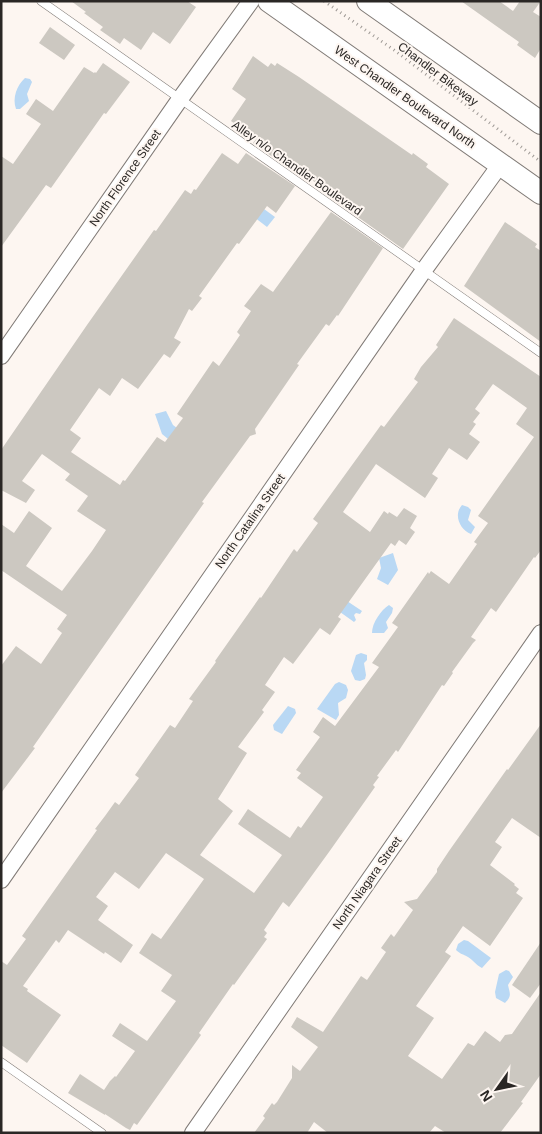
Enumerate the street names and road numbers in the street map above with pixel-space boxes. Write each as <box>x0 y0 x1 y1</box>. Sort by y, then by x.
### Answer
street label: Chandler Bikeway <box>395 39 481 109</box>
street label: West Chandler Boulevard North <box>332 43 478 151</box>
street label: Alley n/o Chandler Boulevard <box>229 118 365 218</box>
street label: North Florence Street <box>86 126 164 229</box>
street label: North Catalina Street <box>212 471 288 571</box>
street label: North Niagara Street <box>330 833 405 932</box>

